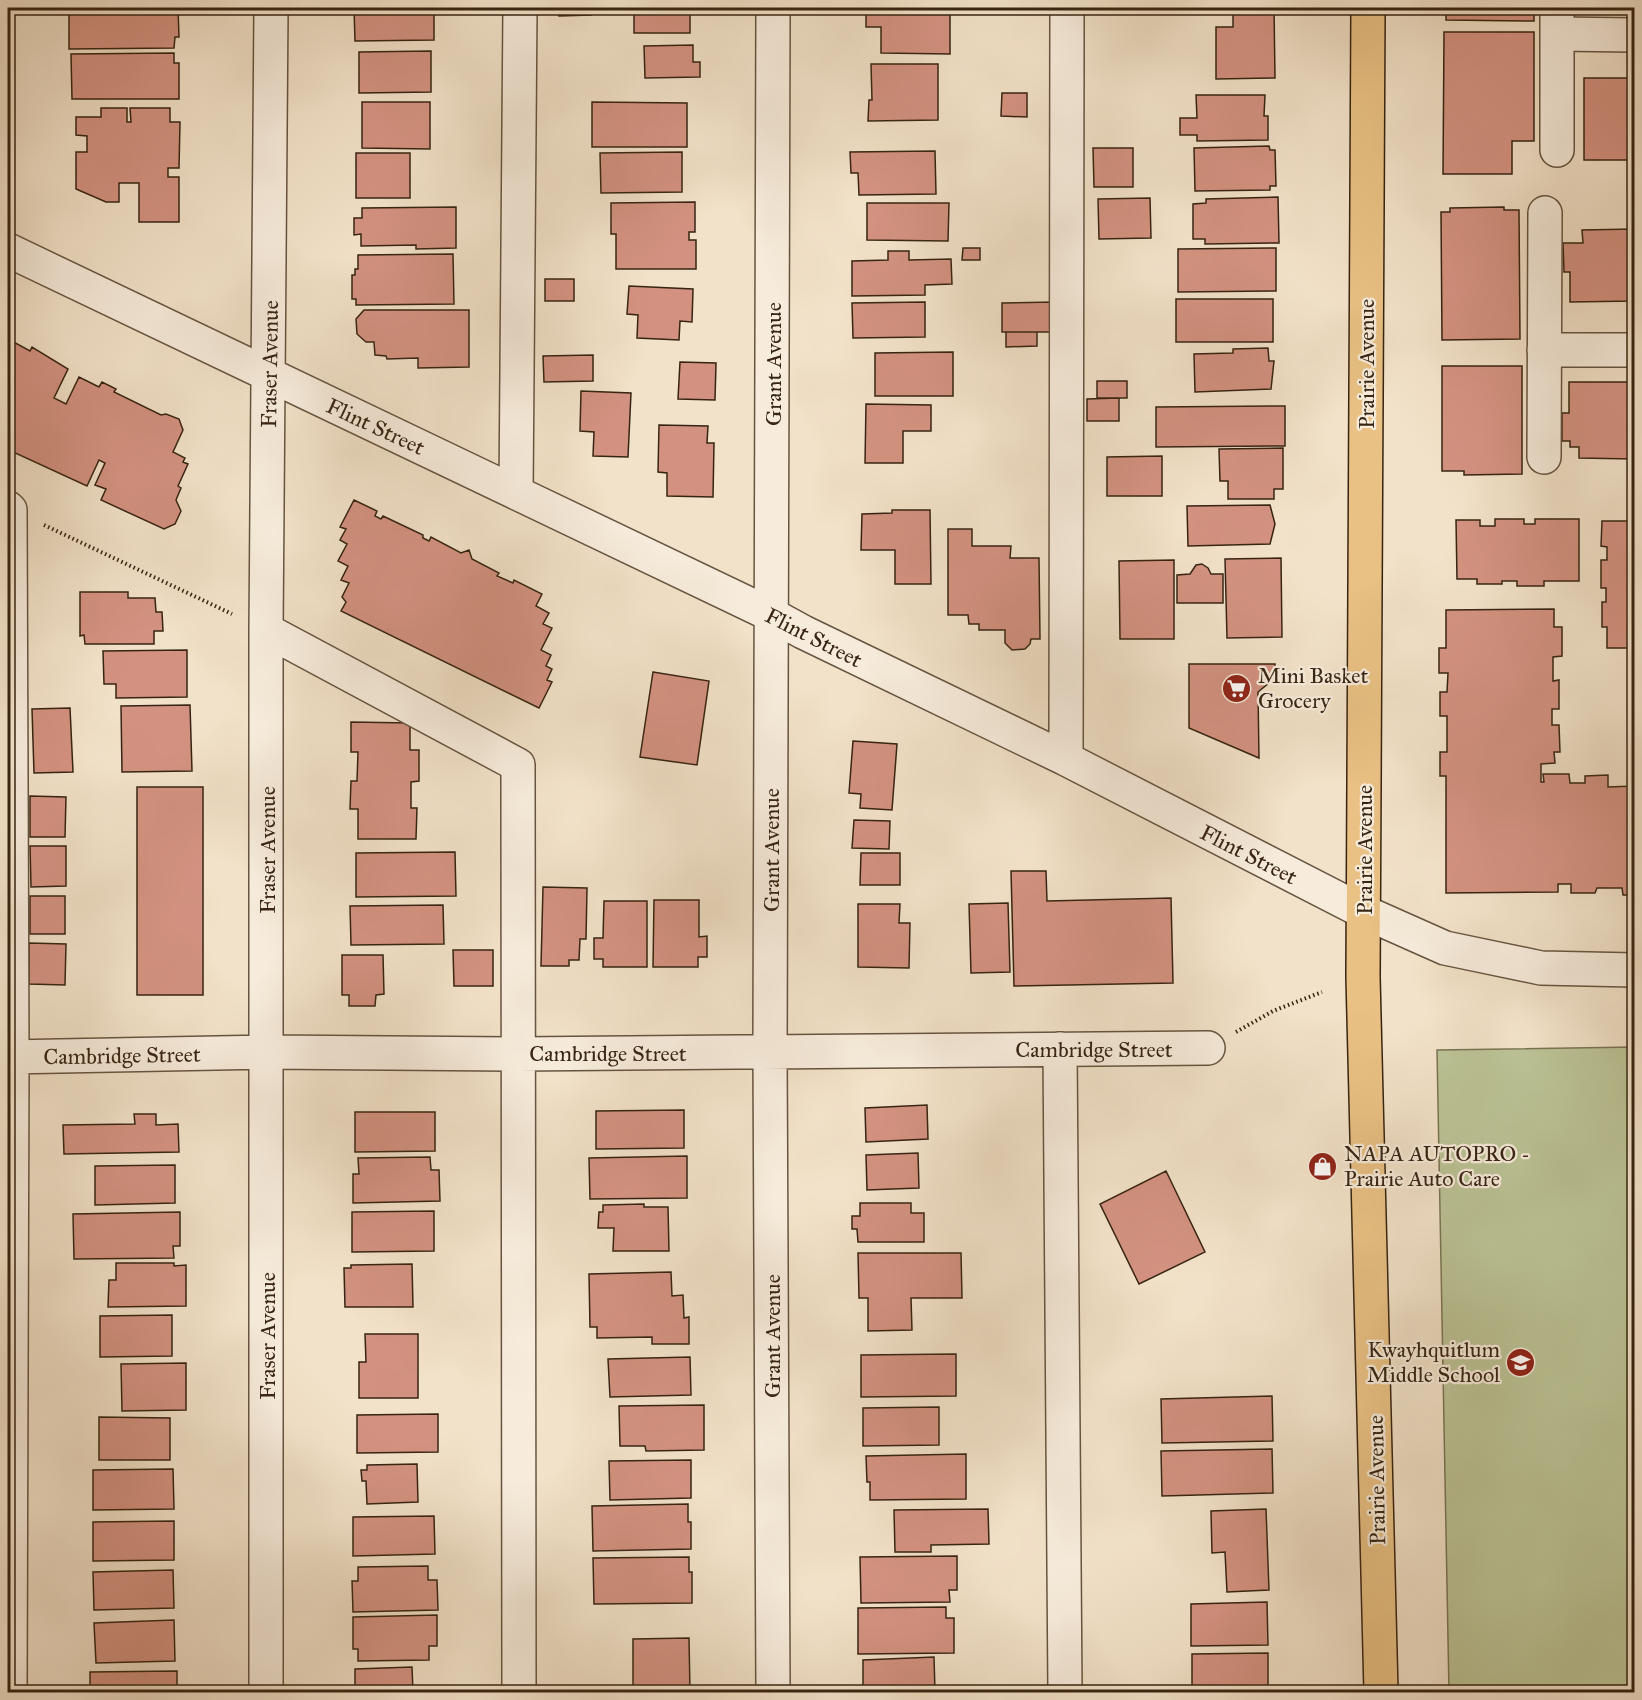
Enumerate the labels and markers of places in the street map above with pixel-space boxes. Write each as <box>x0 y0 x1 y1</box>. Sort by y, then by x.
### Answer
place label: Mini Basket Grocery <box>1258 662 1368 714</box>
supermarket icon: Mini Basket Grocery <box>1221 672 1253 704</box>
place label: NAPA AUTOPRO - Prairie Auto Care <box>1344 1140 1530 1192</box>
shop icon: NAPA AUTOPRO - Prairie Auto Care <box>1307 1150 1339 1182</box>
place label: Kwayhquitlum Middle School <box>1367 1336 1501 1388</box>
school or university icon: Kwayhquitlum Middle School <box>1505 1346 1537 1378</box>

